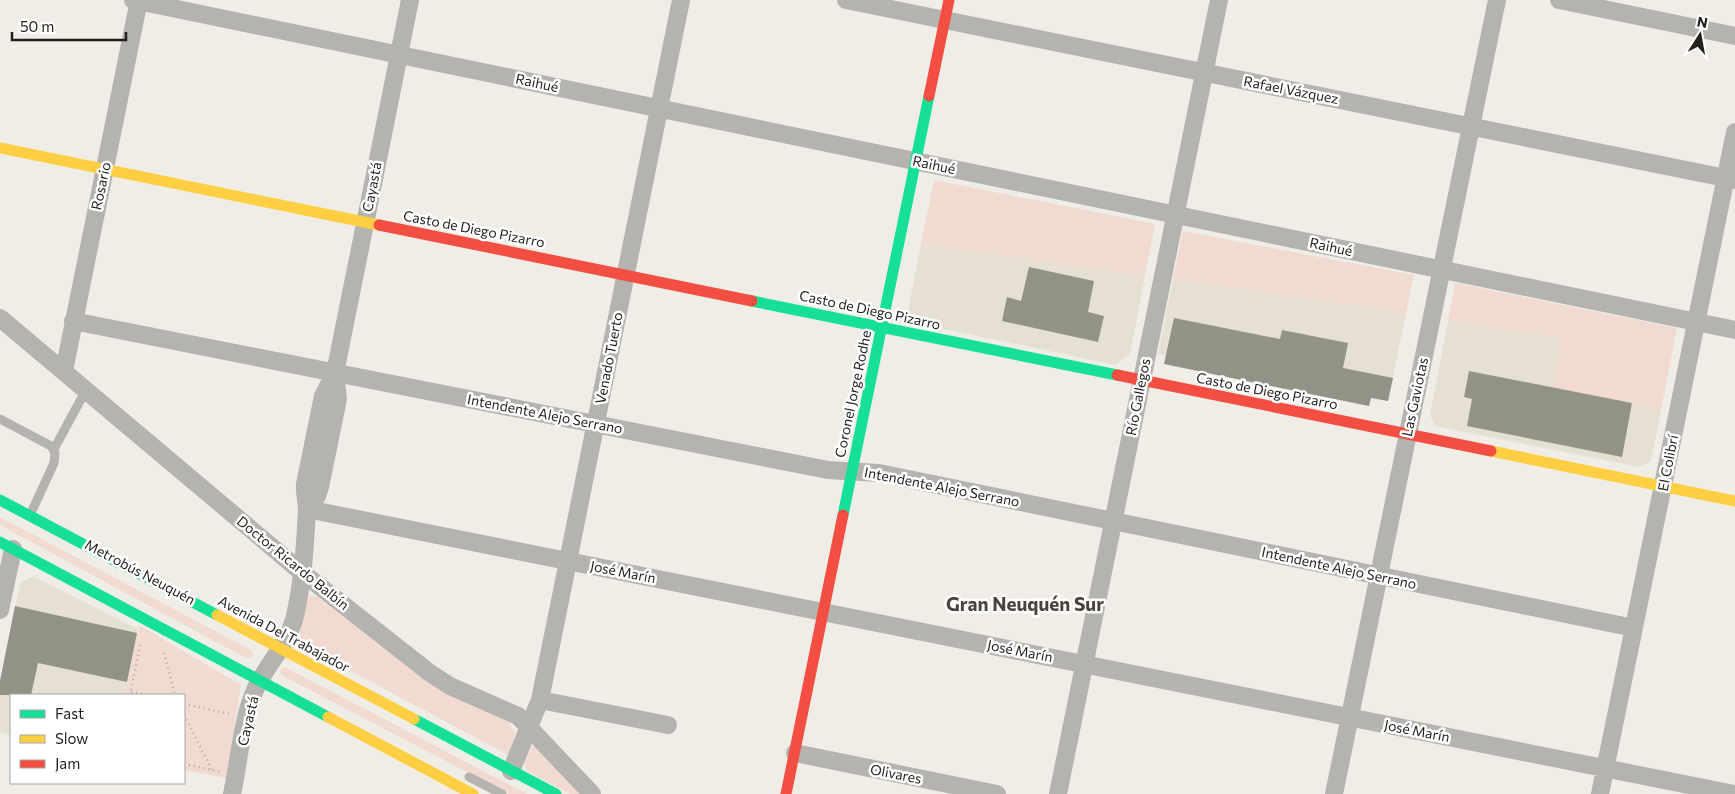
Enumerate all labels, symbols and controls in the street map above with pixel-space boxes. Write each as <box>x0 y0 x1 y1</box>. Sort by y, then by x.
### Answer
scale bar <box>12 10 126 42</box>
north arrow <box>1675 10 1725 60</box>
text: N <box>1696 12 1709 31</box>
text: 50 m <box>20 17 54 35</box>
street label: Raihué <box>514 70 560 95</box>
street label: Rafael Vázquez <box>1242 72 1340 107</box>
street label: Raihué <box>911 152 957 177</box>
street label: Rosario <box>87 160 114 211</box>
street label: Cayastá <box>358 160 385 213</box>
street label: Casto de Diego Pizarro <box>402 206 546 251</box>
street label: Raihué <box>1308 234 1354 259</box>
street label: Casto de Diego Pizarro <box>798 286 942 333</box>
street label: Venado Tuerto <box>591 311 626 405</box>
street label: Coronel Jorge Rodhe <box>831 329 874 459</box>
street label: Las Gaviotas <box>1398 356 1431 438</box>
street label: Río Gallegos <box>1122 357 1153 437</box>
street label: Casto de Diego Pizarro <box>1195 368 1339 413</box>
street label: Intendente Alejo Serrano <box>466 390 624 437</box>
street label: El Colibrí <box>1654 433 1681 493</box>
street label: Intendente Alejo Serrano <box>863 463 1021 510</box>
street label: Doctor Ricardo Balbín <box>234 512 353 613</box>
street label: Metrobús Neuquén <box>82 535 198 608</box>
street label: Intendente Alejo Serrano <box>1260 543 1418 592</box>
street label: José Marín <box>589 557 657 586</box>
street label: Avenida Del Trabajador <box>216 592 353 676</box>
district label: Gran Neuquén Sur <box>946 592 1104 615</box>
street label: José Marín <box>986 636 1054 665</box>
legend <box>10 694 185 784</box>
street label: Cayastá <box>234 694 261 747</box>
text: Fast <box>55 704 84 722</box>
street label: José Marín <box>1383 716 1451 745</box>
text: Slow <box>55 729 88 747</box>
text: Jam <box>55 754 80 772</box>
street label: Olivares <box>869 760 923 787</box>

